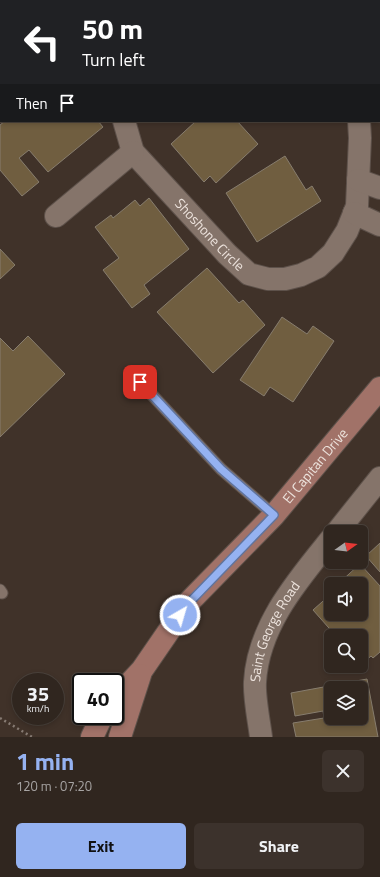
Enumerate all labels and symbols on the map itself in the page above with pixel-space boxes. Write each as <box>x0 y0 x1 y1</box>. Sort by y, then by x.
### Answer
street label: Shoshone Circle <box>170 193 250 275</box>
pin <box>123 365 157 399</box>
street label: El Capitan Drive <box>277 423 352 508</box>
north arrow <box>324 525 368 569</box>
street label: Saint George Road <box>244 576 305 683</box>
position arrow <box>159 594 201 636</box>
speed limit sign: 40 <box>72 673 124 725</box>

